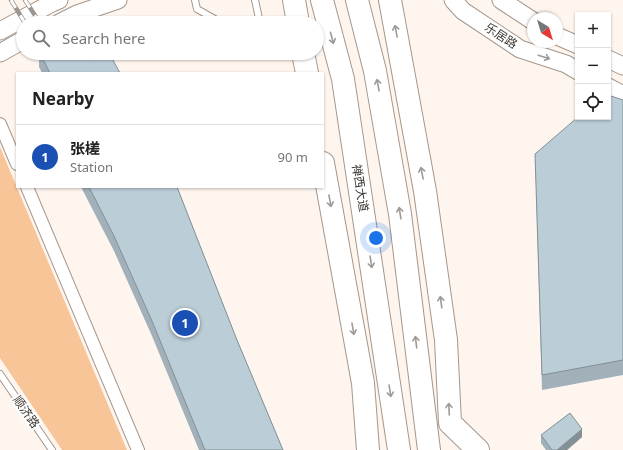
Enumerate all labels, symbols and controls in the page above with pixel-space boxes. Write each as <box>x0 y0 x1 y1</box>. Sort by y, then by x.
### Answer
north arrow <box>527 12 563 48</box>
map controls <box>575 12 611 120</box>
button: + <box>575 12 611 48</box>
search box <box>16 16 324 60</box>
street label: 乐居路 <box>482 19 521 53</box>
one-way arrow <box>391 25 399 38</box>
icon: search <box>30 27 52 49</box>
text: Search here <box>62 28 145 48</box>
one-way arrow <box>329 31 336 44</box>
button: − <box>575 48 611 84</box>
one-way arrow <box>538 54 551 61</box>
one-way arrow <box>373 79 381 92</box>
button: locate <box>575 84 611 120</box>
text: Nearby <box>32 87 94 110</box>
text: 张槎 <box>70 138 100 158</box>
text: 1 <box>41 148 49 166</box>
text: 90 m <box>278 148 308 166</box>
text: Station <box>70 158 113 176</box>
street label: 禅西大道 <box>348 163 373 213</box>
one-way arrow <box>418 167 426 180</box>
one-way arrow <box>326 195 334 208</box>
one-way arrow <box>396 207 404 220</box>
your location <box>366 228 386 248</box>
one-way arrow <box>367 255 375 268</box>
one-way arrow <box>437 296 445 309</box>
pin: 1 <box>172 308 198 338</box>
one-way arrow <box>349 322 357 335</box>
one-way arrow <box>412 336 420 349</box>
one-way arrow <box>386 384 394 397</box>
street label: 顺济路 <box>9 392 44 431</box>
one-way arrow <box>446 403 453 416</box>

